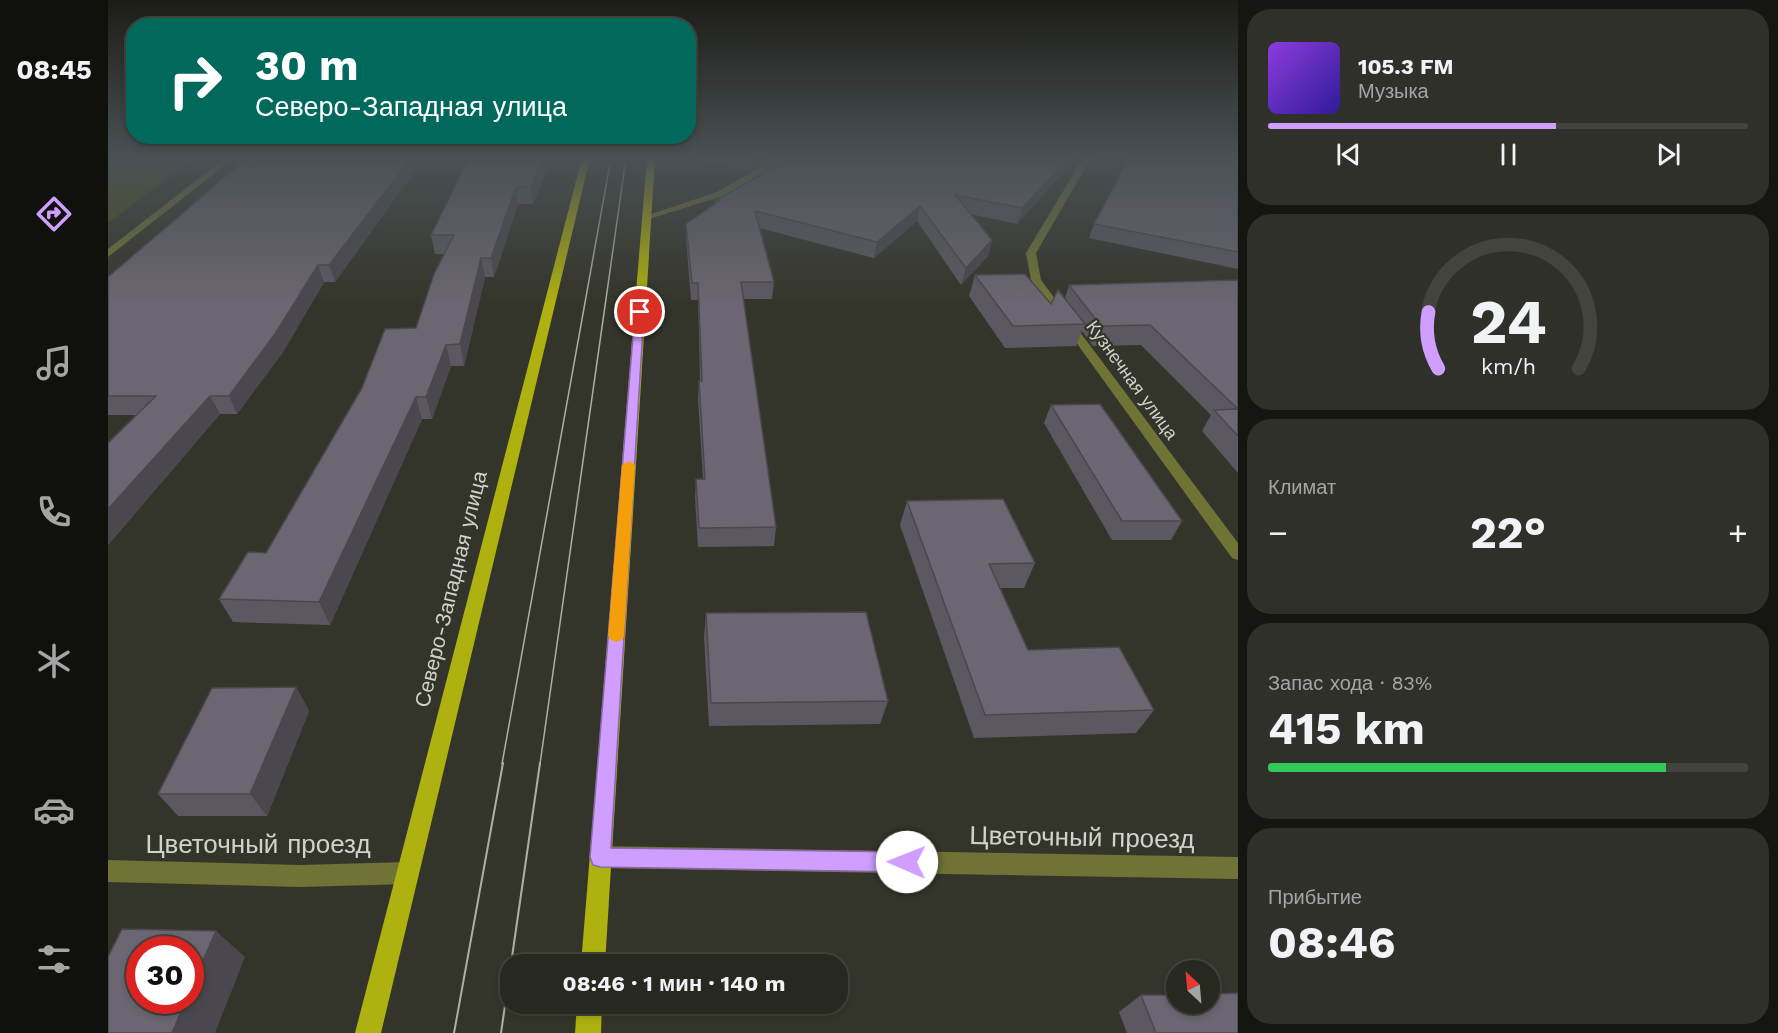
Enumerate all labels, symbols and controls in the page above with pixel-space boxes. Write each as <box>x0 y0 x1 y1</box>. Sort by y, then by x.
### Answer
text: 30 m <box>255 41 359 90</box>
icon: right <box>156 42 234 120</box>
text: 08:45 <box>16 54 92 86</box>
text: 105.3 FM <box>1358 54 1454 79</box>
text: Музыка <box>1358 79 1429 103</box>
text: Северо-Западная улица <box>255 91 567 123</box>
icon: previous <box>1332 138 1365 171</box>
icon: pause <box>1492 138 1525 171</box>
icon: next <box>1652 138 1685 171</box>
icon: directions <box>33 193 75 235</box>
text: 24 <box>1470 285 1546 358</box>
pin <box>614 286 665 337</box>
icon: arrive <box>623 295 656 328</box>
street label: Кузнечная улица <box>1082 316 1183 444</box>
icon: music <box>33 342 75 384</box>
text: km/h <box>1480 354 1536 379</box>
street label: Северо-Западная улица <box>409 468 492 710</box>
text: Климат <box>1268 475 1336 499</box>
icon: phone <box>33 491 75 533</box>
text: 22° <box>1470 506 1546 559</box>
text: − <box>1268 513 1288 552</box>
text: + <box>1728 513 1748 552</box>
icon: climate <box>33 640 75 682</box>
text: Запас хода · 83% <box>1268 671 1432 695</box>
text: 415 km <box>1268 702 1425 755</box>
icon: car <box>33 789 75 831</box>
street label: Цветочный проезд <box>969 820 1195 854</box>
street label: Цветочный проезд <box>145 829 371 859</box>
position arrow <box>875 830 939 894</box>
text: Прибытие <box>1268 885 1362 909</box>
text: 08:46 <box>1268 916 1396 969</box>
speed limit sign: 30 <box>126 936 204 1014</box>
icon: filters <box>33 938 75 980</box>
north arrow <box>1166 960 1220 1014</box>
map controls <box>1166 960 1220 1014</box>
text: 08:46 · 1 мин · 140 m <box>563 971 785 996</box>

